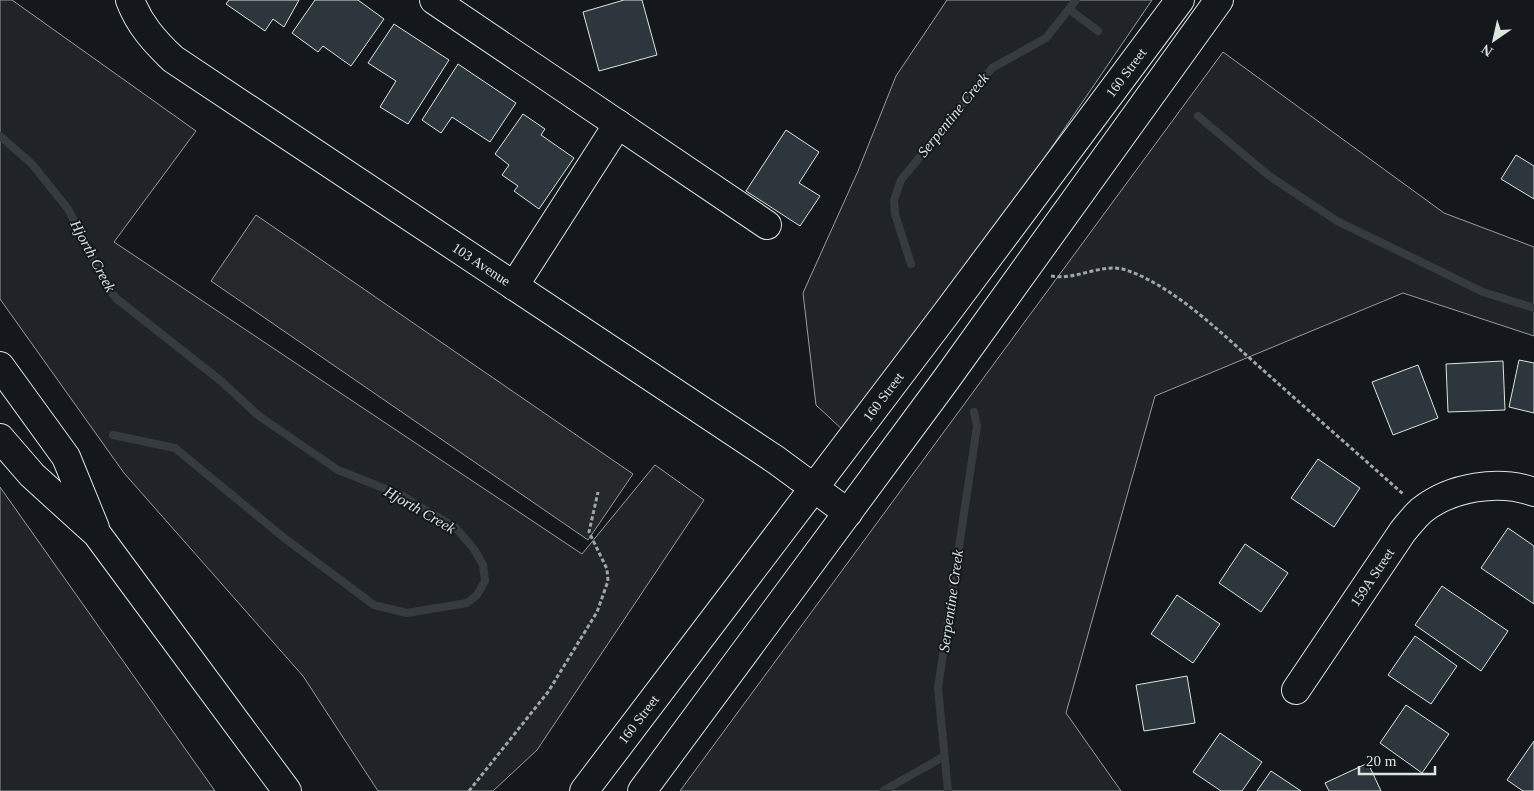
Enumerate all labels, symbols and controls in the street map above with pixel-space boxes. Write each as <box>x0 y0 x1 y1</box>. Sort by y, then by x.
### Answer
north arrow <box>1469 15 1519 65</box>
text: N <box>1479 41 1495 59</box>
street label: 160 Street <box>1103 45 1150 100</box>
water label: Serpentine Creek <box>914 70 992 160</box>
water label: Hjorth Creek <box>67 216 119 295</box>
street label: 103 Avenue <box>449 240 513 289</box>
street label: 160 Street <box>860 369 907 424</box>
water label: Hjorth Creek <box>381 483 459 537</box>
street label: 159A Street <box>1348 546 1397 609</box>
water label: Serpentine Creek <box>936 548 966 653</box>
street label: 160 Street <box>616 692 662 747</box>
scale bar <box>1359 744 1435 776</box>
text: 20 m <box>1366 753 1397 769</box>

